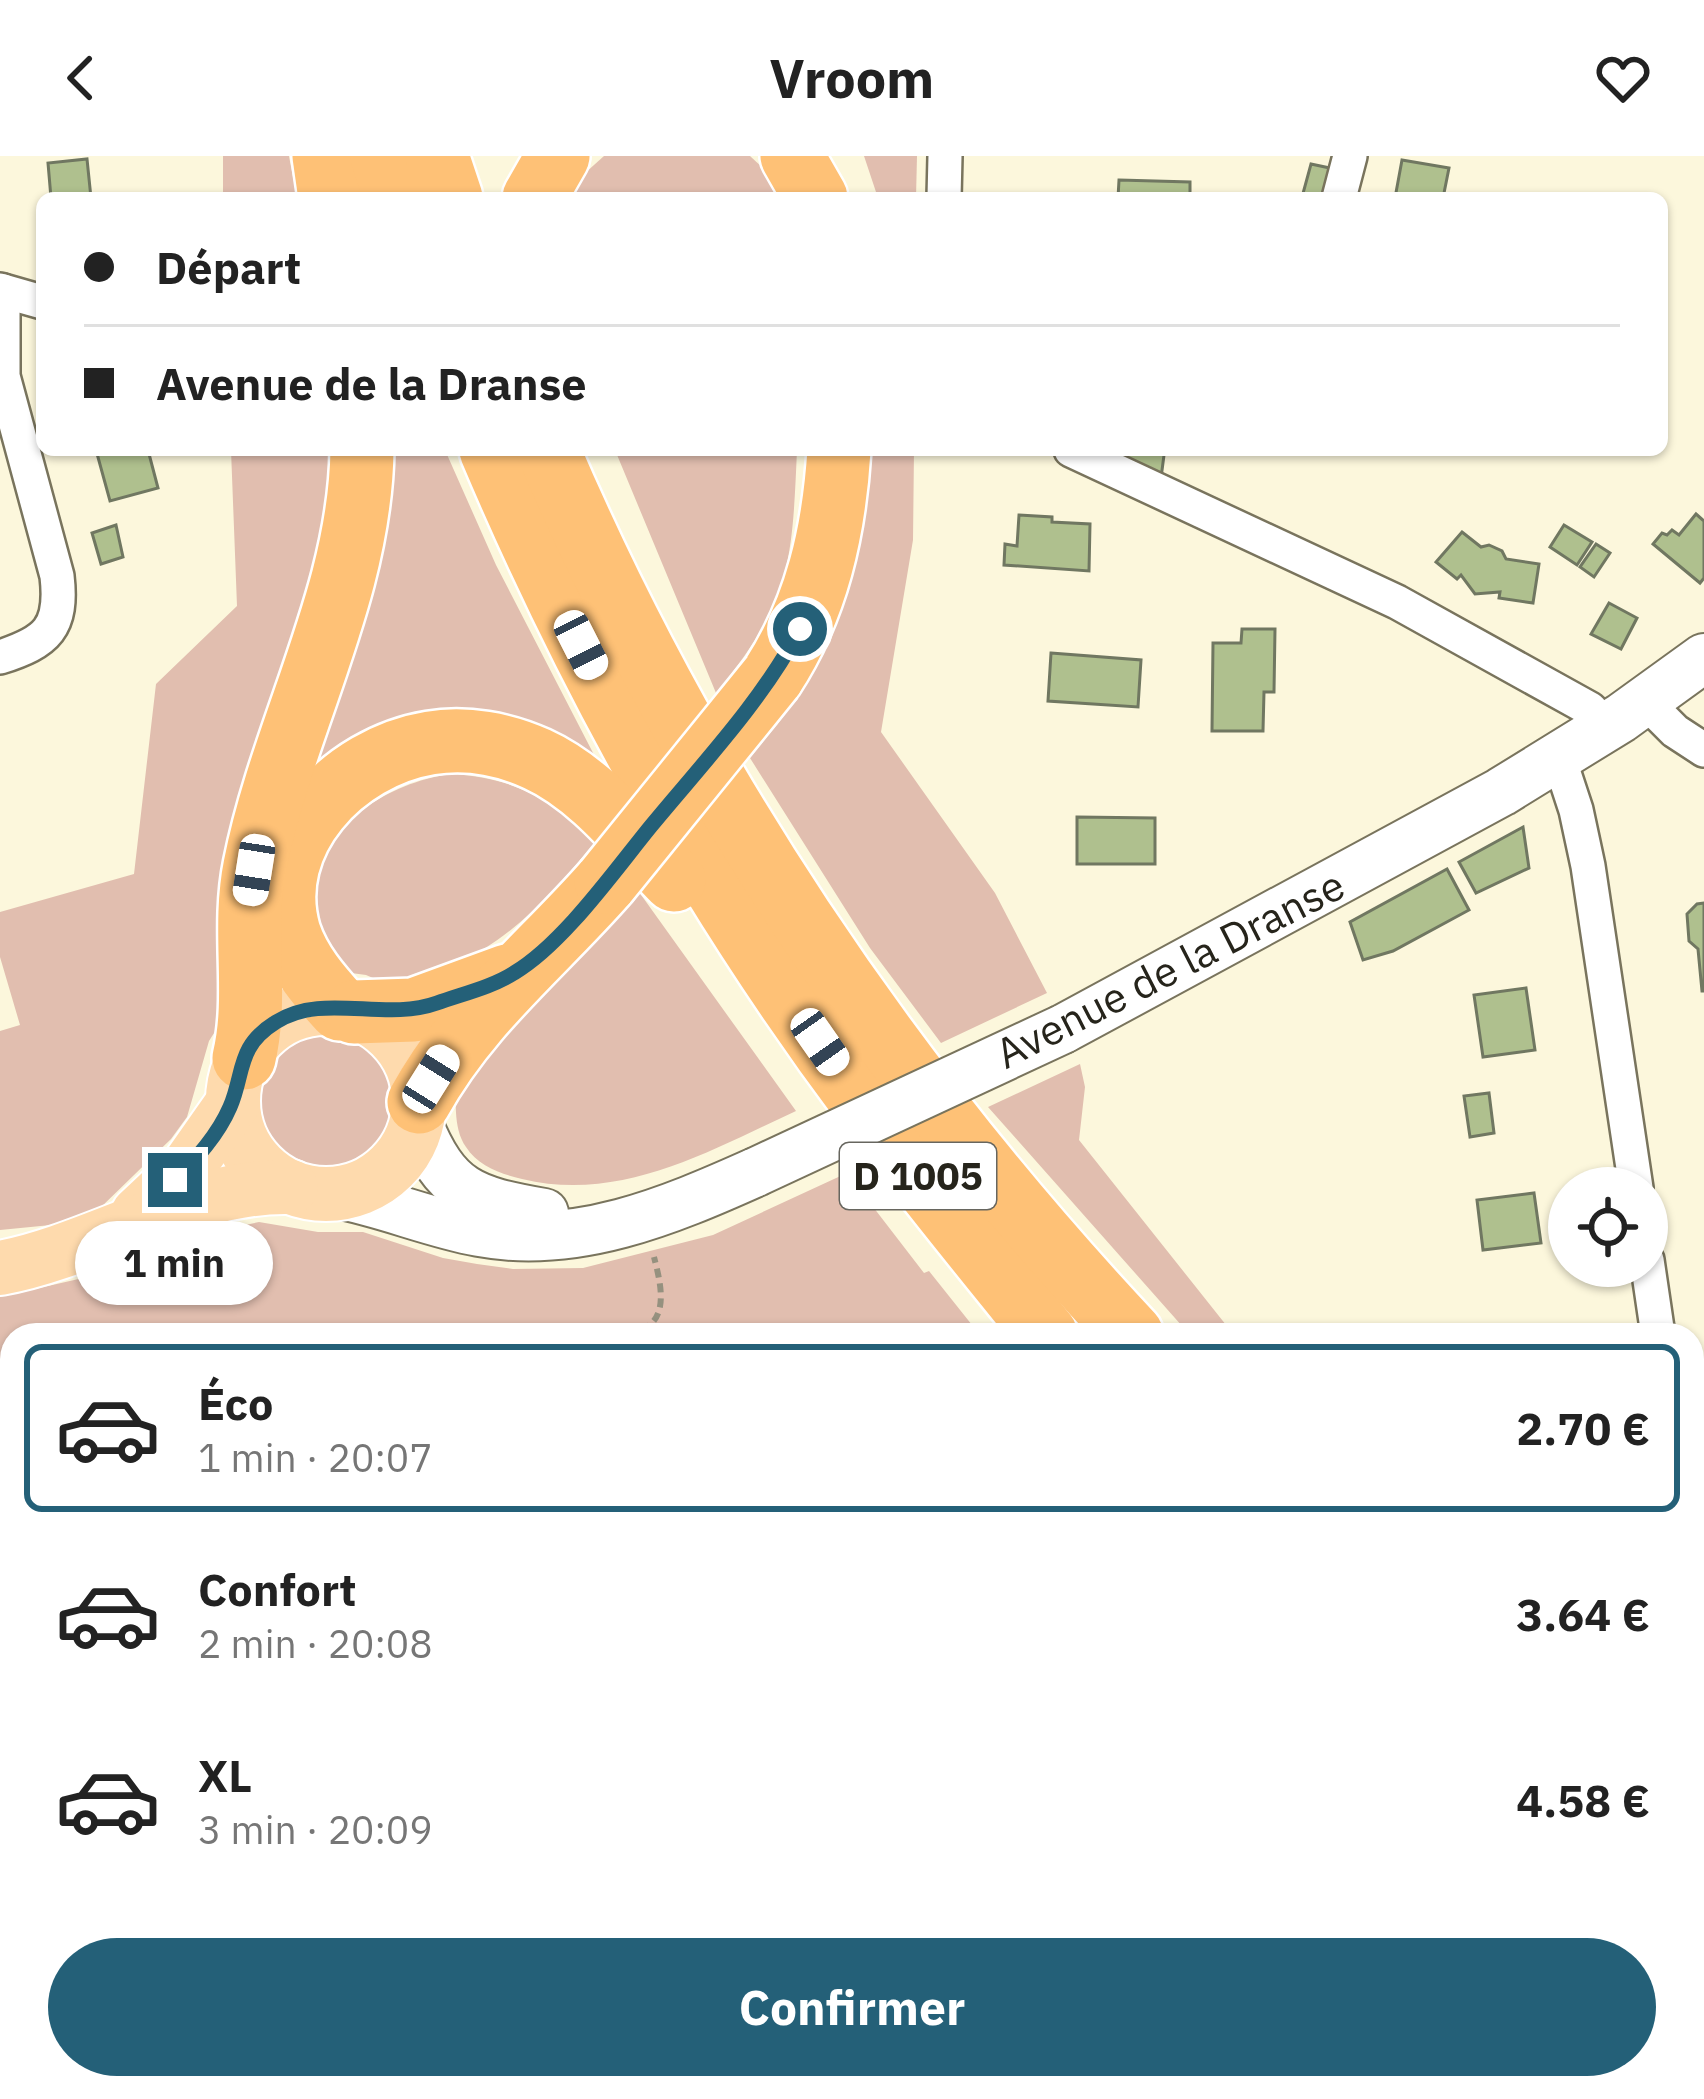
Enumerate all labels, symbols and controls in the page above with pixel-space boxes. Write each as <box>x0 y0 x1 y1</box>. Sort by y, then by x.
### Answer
text: Vroom <box>770 43 934 113</box>
icon: back <box>48 45 114 111</box>
icon: heart <box>1590 45 1656 111</box>
text: Départ <box>156 238 301 296</box>
text: Avenue de la Dranse <box>156 354 587 412</box>
route start <box>773 602 827 656</box>
car <box>549 605 613 685</box>
car <box>231 832 277 908</box>
street label: Avenue de la Dranse <box>986 857 1354 1080</box>
car <box>785 1002 855 1082</box>
car <box>397 1039 465 1119</box>
road number: D 1005 <box>840 1143 996 1209</box>
route end <box>148 1153 202 1207</box>
map controls <box>1548 1167 1668 1287</box>
button: locate <box>1548 1167 1668 1287</box>
callout: 1 min <box>76 1222 274 1306</box>
text: 1 min <box>123 1237 225 1288</box>
icon: car <box>54 1374 162 1482</box>
text: Éco <box>198 1374 273 1432</box>
text: 2.70 € <box>1516 1399 1650 1457</box>
text: 1 min · 20:07 <box>198 1432 433 1483</box>
icon: car <box>54 1560 162 1668</box>
text: Confort <box>198 1560 357 1618</box>
text: 3.64 € <box>1516 1585 1650 1643</box>
text: 2 min · 20:08 <box>198 1618 433 1669</box>
icon: car <box>54 1746 162 1854</box>
text: XL <box>198 1746 252 1804</box>
text: 4.58 € <box>1516 1771 1650 1829</box>
text: 3 min · 20:09 <box>198 1804 433 1855</box>
button: Confirmer <box>48 1938 1656 2076</box>

